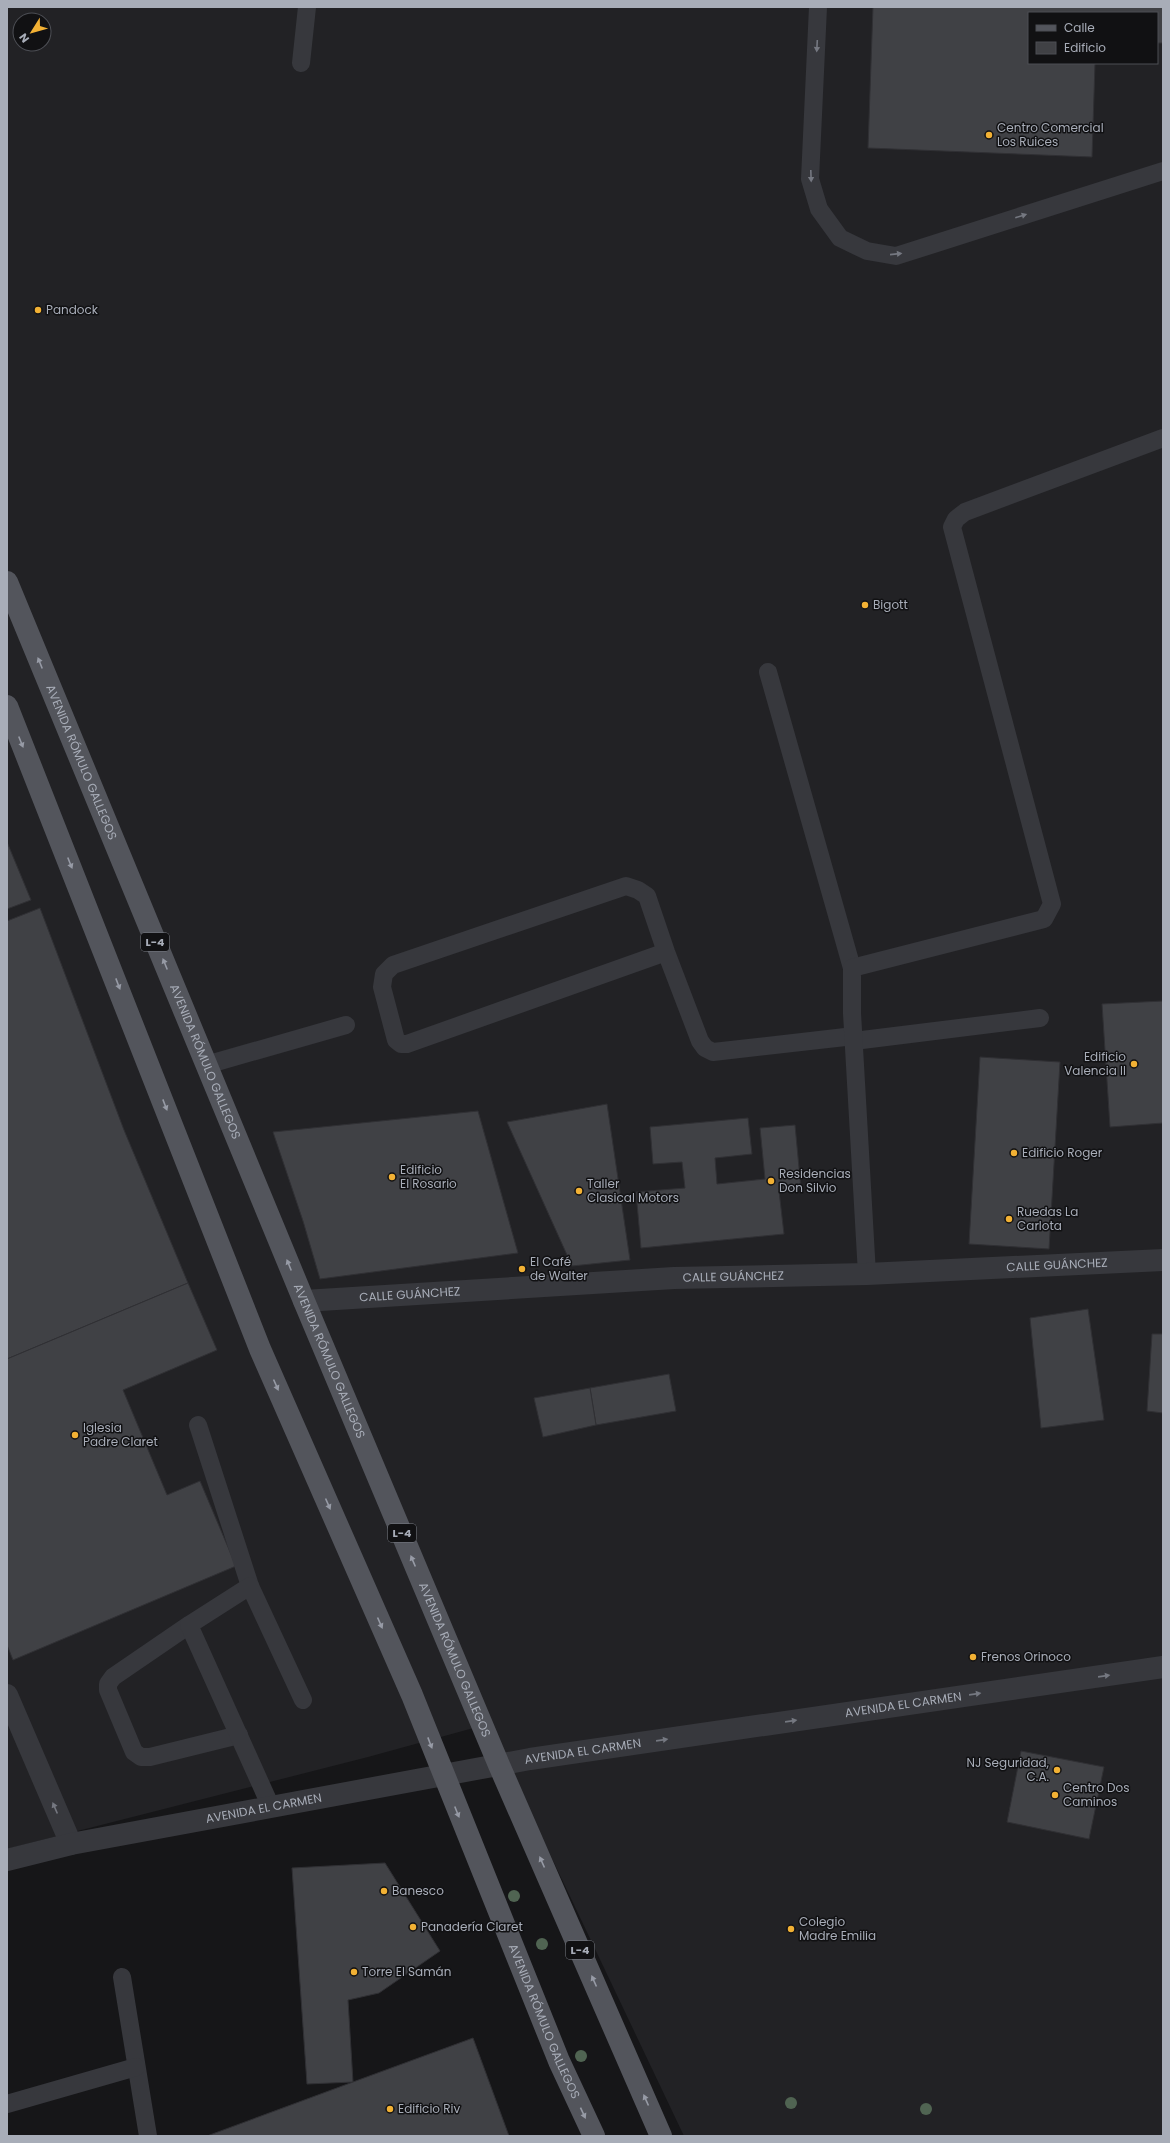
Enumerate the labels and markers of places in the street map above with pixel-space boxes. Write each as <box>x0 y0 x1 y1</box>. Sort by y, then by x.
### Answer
place label: Centro Comercial Los Ruices <box>997 119 1104 150</box>
marker: Centro Comercial Los Ruices <box>984 130 994 140</box>
place label: Pandock <box>46 301 99 318</box>
marker: Pandock <box>33 305 43 315</box>
place label: Bigott <box>873 596 908 613</box>
marker: Bigott <box>860 600 870 610</box>
place label: Edificio Valencia II <box>1064 1048 1126 1079</box>
marker: Edificio Valencia II <box>1129 1059 1139 1069</box>
place label: Edificio Roger <box>1022 1144 1103 1161</box>
marker: Edificio Roger <box>1009 1148 1019 1158</box>
place label: Edificio El Rosario <box>400 1161 457 1192</box>
place label: Residencias Don Silvio <box>779 1165 851 1196</box>
marker: Edificio El Rosario <box>387 1172 397 1182</box>
place label: Taller Clasical Motors <box>587 1175 679 1206</box>
marker: Residencias Don Silvio <box>766 1176 776 1186</box>
marker: Taller Clasical Motors <box>574 1186 584 1196</box>
place label: Ruedas La Carlota <box>1017 1203 1078 1234</box>
marker: Ruedas La Carlota <box>1004 1214 1014 1224</box>
place label: El Café de Walter <box>530 1253 588 1284</box>
marker: El Café de Walter <box>517 1264 527 1274</box>
place label: Iglesia Padre Claret <box>83 1419 158 1450</box>
marker: Iglesia Padre Claret <box>70 1430 80 1440</box>
place label: Frenos Orinoco <box>981 1648 1071 1665</box>
marker: Frenos Orinoco <box>968 1652 978 1662</box>
place label: NJ Seguridad, C.A. <box>967 1754 1050 1785</box>
marker: NJ Seguridad, C.A. <box>1052 1765 1062 1775</box>
place label: Centro Dos Caminos <box>1063 1779 1130 1810</box>
marker: Centro Dos Caminos <box>1050 1790 1060 1800</box>
place label: Banesco <box>392 1882 444 1899</box>
marker: Banesco <box>379 1886 389 1896</box>
place label: Colegio Madre Emilia <box>799 1913 876 1944</box>
place label: Panadería Claret <box>421 1918 523 1935</box>
marker: Panadería Claret <box>408 1922 418 1932</box>
marker: Colegio Madre Emilia <box>786 1924 796 1934</box>
place label: Torre El Samán <box>362 1963 451 1980</box>
marker: Torre El Samán <box>349 1967 359 1977</box>
place label: Edificio Riv <box>398 2100 460 2117</box>
marker: Edificio Riv <box>385 2104 395 2114</box>

